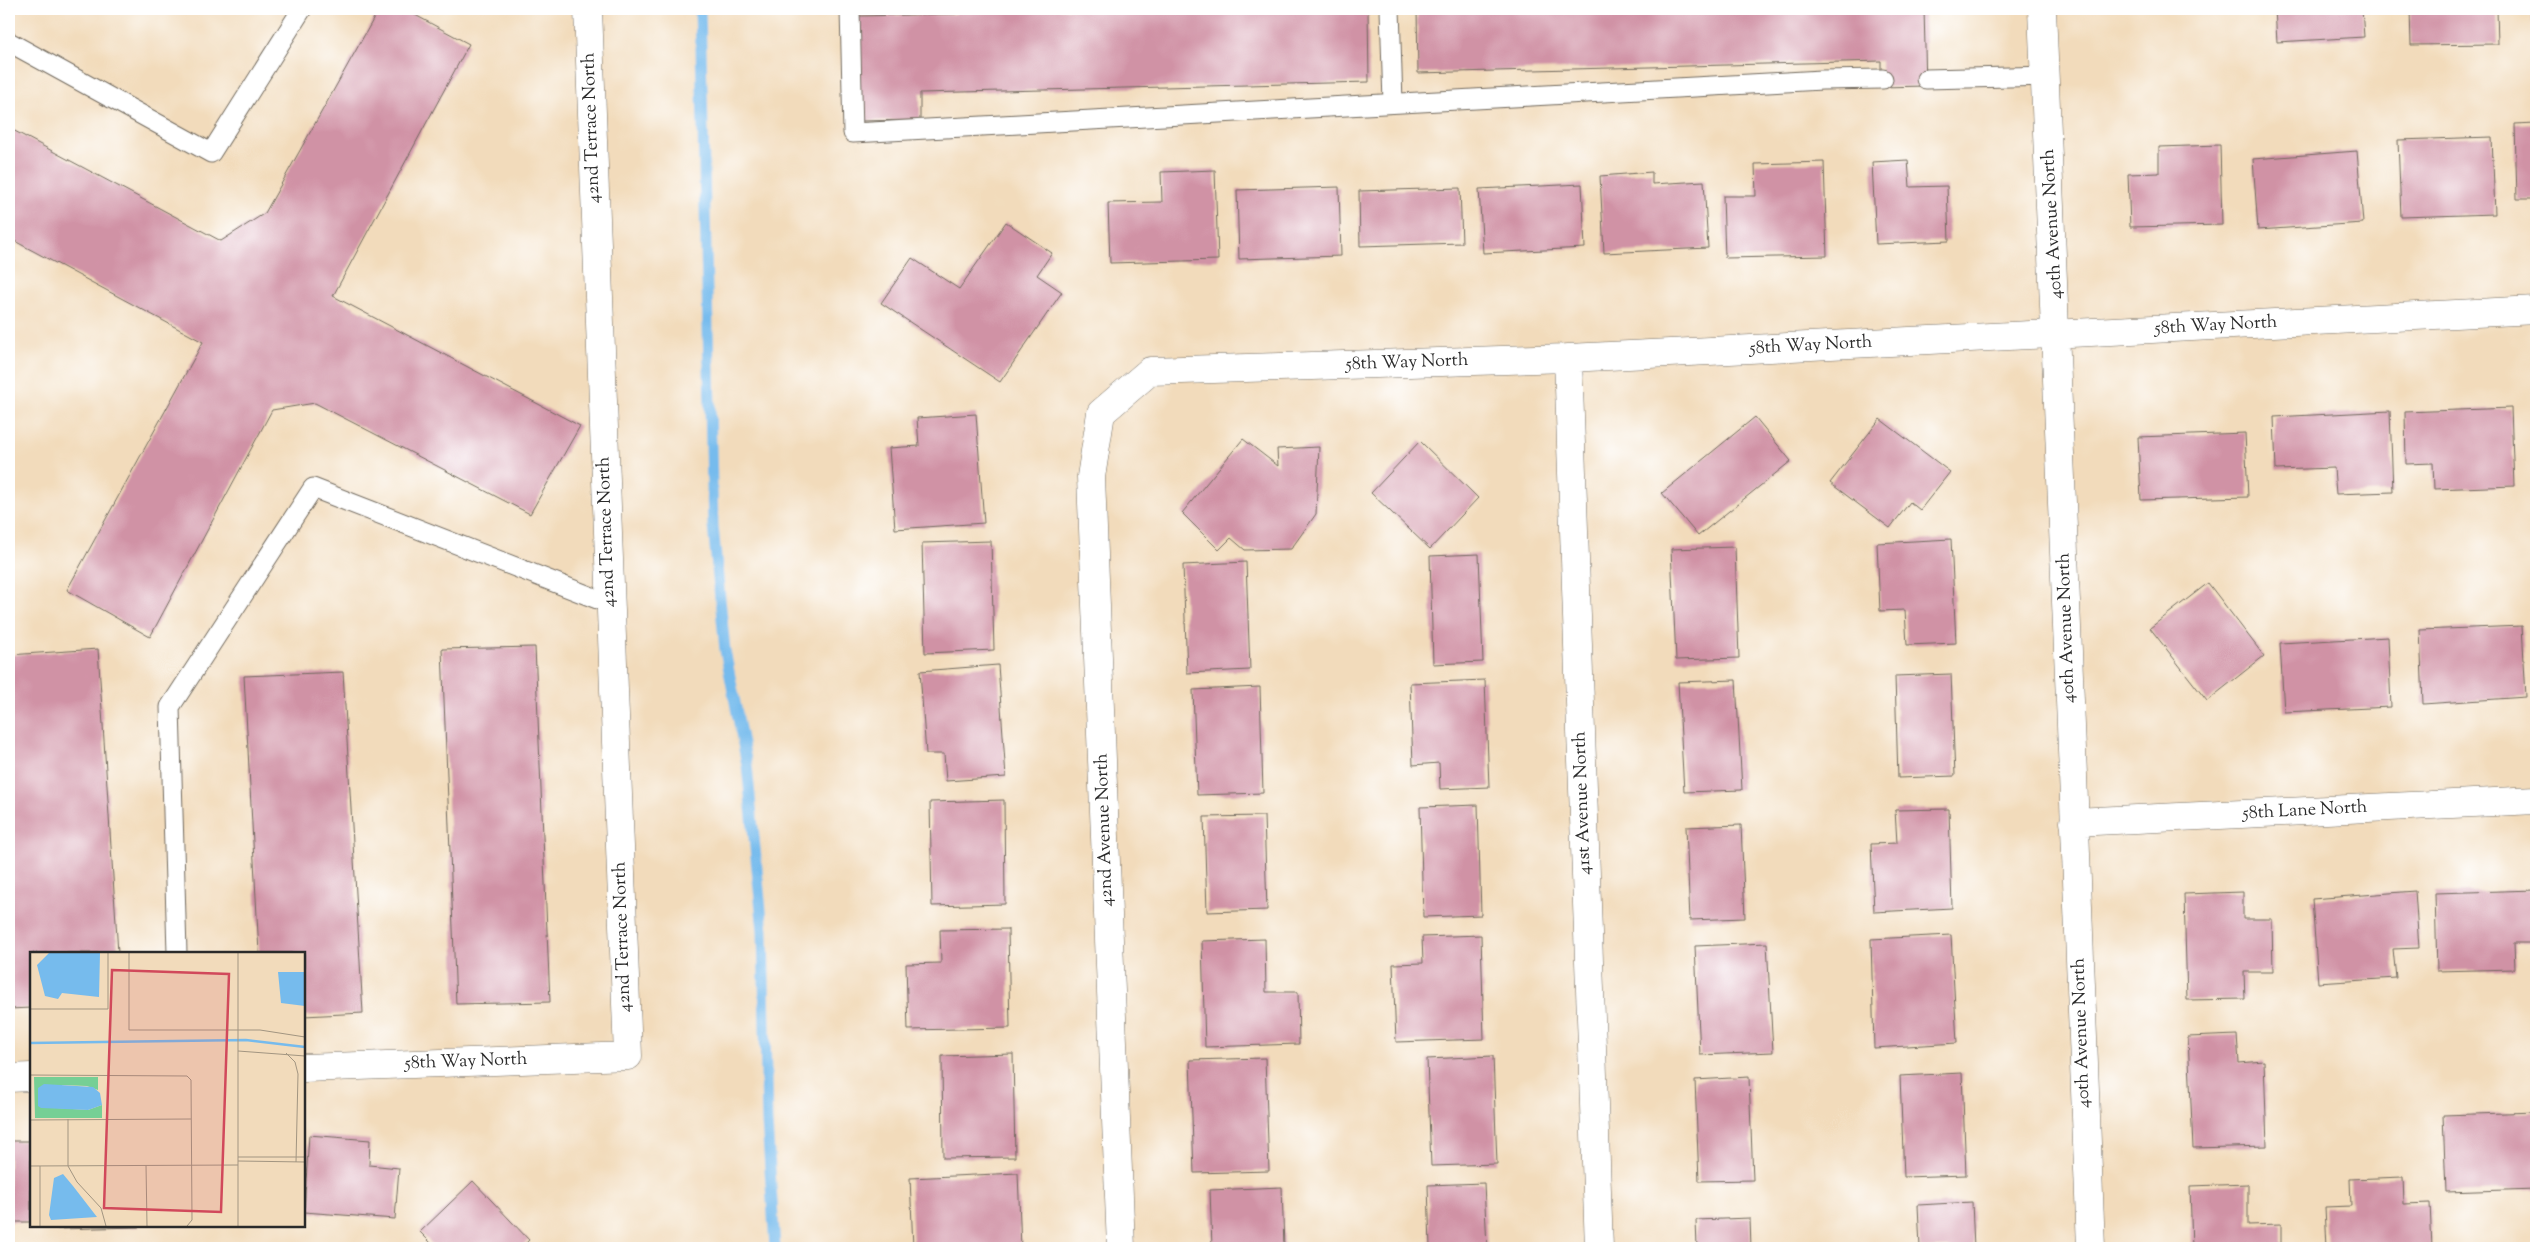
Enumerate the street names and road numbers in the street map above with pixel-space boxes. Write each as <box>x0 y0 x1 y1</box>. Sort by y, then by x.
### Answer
street label: 42nd Terrace North <box>576 52 608 204</box>
street label: 40th Avenue North <box>2036 148 2070 300</box>
street label: 58th Way North <box>2153 310 2278 342</box>
street label: 58th Way North <box>1748 330 1873 362</box>
street label: 58th Way North <box>1344 348 1469 378</box>
street label: 42nd Terrace North <box>591 456 623 608</box>
street label: 40th Avenue North <box>2051 552 2083 704</box>
street label: 41st Avenue North <box>1567 730 1598 875</box>
street label: 42nd Avenue North <box>1089 752 1121 907</box>
street label: 58th Lane North <box>2241 795 2369 827</box>
street label: 42nd Terrace North <box>607 861 639 1013</box>
street label: 40th Avenue North <box>2066 957 2098 1109</box>
street label: 58th Way North <box>403 1047 528 1077</box>

